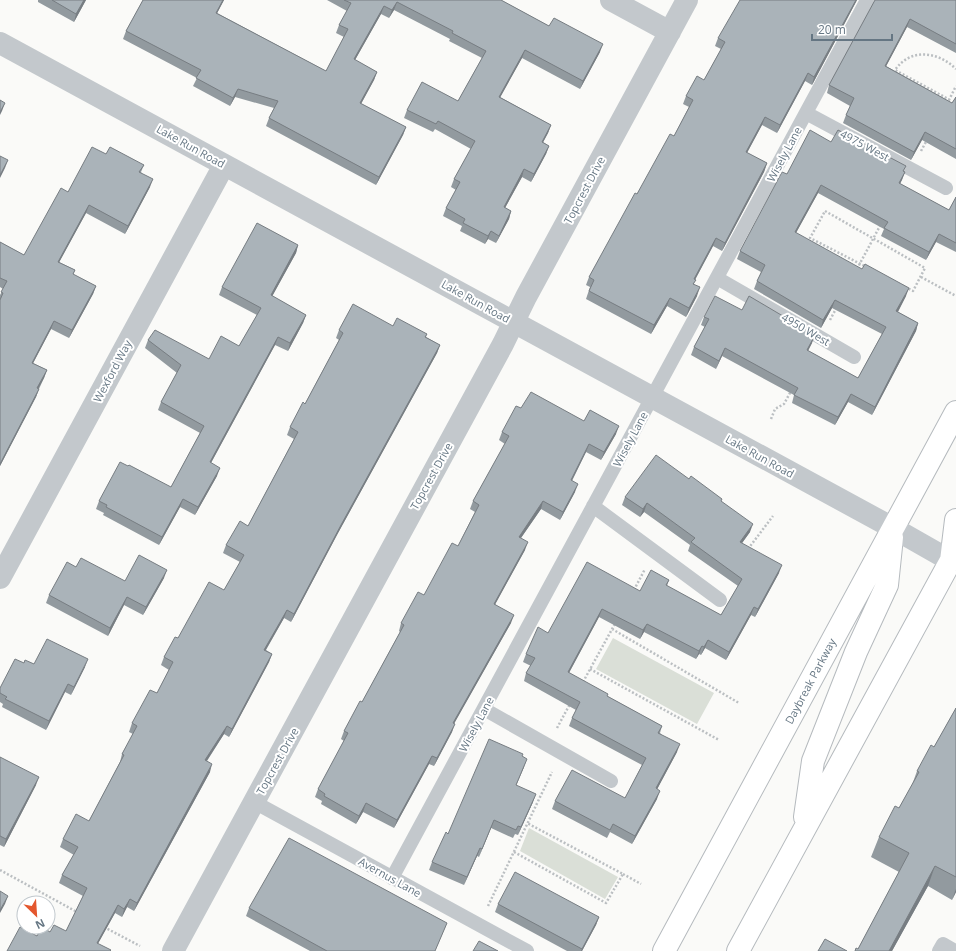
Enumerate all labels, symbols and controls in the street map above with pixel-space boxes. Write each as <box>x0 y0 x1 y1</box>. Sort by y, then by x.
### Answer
scale bar <box>812 16 892 42</box>
text: 20 m <box>818 21 846 38</box>
street label: Lake Run Road <box>154 121 228 171</box>
street label: Wisely Lane <box>763 124 805 184</box>
street label: 4975 West <box>838 126 892 164</box>
street label: Topcrest Drive <box>560 154 608 226</box>
street label: Lake Run Road <box>439 276 513 326</box>
street label: 4950 West <box>779 309 833 349</box>
street label: Wexford Way <box>89 337 135 405</box>
street label: Wisely Lane <box>609 409 651 469</box>
street label: Lake Run Road <box>723 431 797 481</box>
street label: Topcrest Drive <box>406 440 456 512</box>
street label: Daybreak Parkway <box>781 635 839 726</box>
street label: Wisely Lane <box>455 694 497 754</box>
street label: Topcrest Drive <box>252 725 302 797</box>
street label: Avernus Lane <box>356 854 424 900</box>
north arrow <box>16 895 56 935</box>
text: N <box>33 916 48 933</box>

